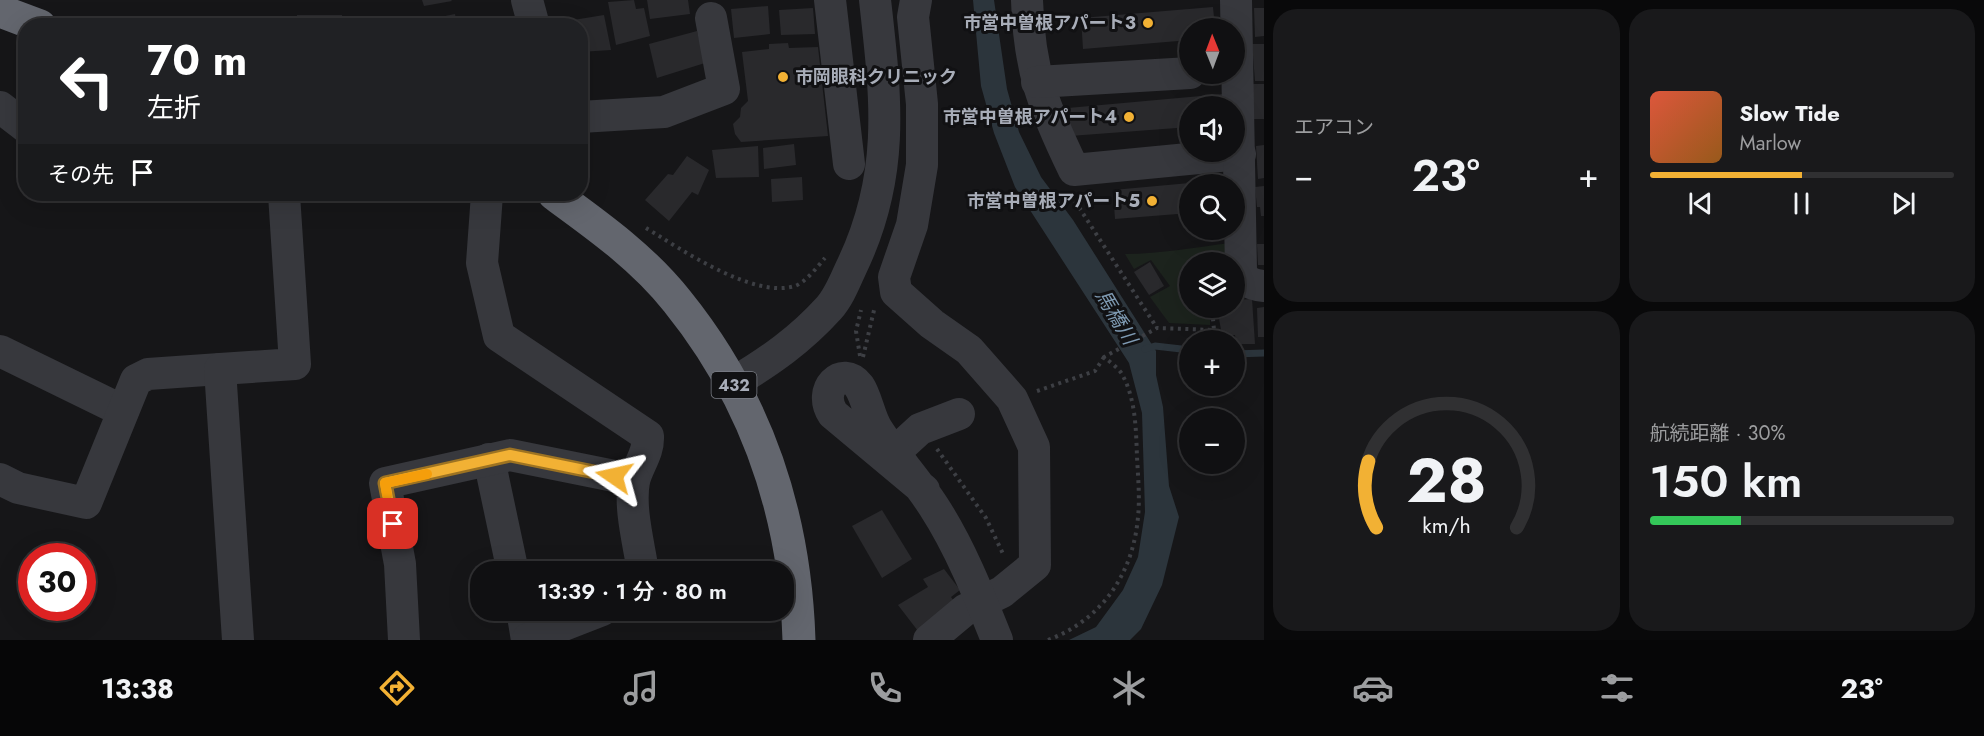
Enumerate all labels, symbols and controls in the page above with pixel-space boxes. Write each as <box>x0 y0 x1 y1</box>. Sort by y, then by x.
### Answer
place label: 市営中曽根アパート3 <box>963 10 1136 36</box>
marker: 市営中曽根アパート3 <box>1141 16 1155 30</box>
north arrow <box>1179 18 1245 84</box>
map controls <box>1179 18 1245 474</box>
text: 70 m <box>147 30 247 91</box>
icon: left <box>48 42 126 120</box>
place label: 市岡眼科クリニック <box>795 64 957 90</box>
marker: 市岡眼科クリニック <box>776 70 790 84</box>
text: 左折 <box>147 88 201 127</box>
button: sound <box>1179 96 1245 162</box>
text: Slow Tide <box>1740 97 1840 129</box>
place label: 市営中曽根アパート4 <box>943 104 1117 130</box>
marker: 市営中曽根アパート4 <box>1122 110 1136 124</box>
text: エアコン <box>1294 113 1374 142</box>
text: Marlow <box>1740 129 1801 158</box>
text: 23° <box>1412 143 1480 208</box>
text: − <box>1294 152 1313 199</box>
text: + <box>1578 152 1598 199</box>
icon: arrive <box>126 156 159 189</box>
text: その先 <box>48 158 114 190</box>
button: search <box>1179 174 1245 240</box>
icon: previous <box>1684 187 1717 220</box>
icon: pause <box>1785 187 1818 220</box>
icon: next <box>1887 187 1920 220</box>
place label: 市営中曽根アパート5 <box>967 188 1140 214</box>
marker: 市営中曽根アパート5 <box>1145 194 1159 208</box>
button: layers <box>1179 252 1245 318</box>
water label: 馬橋川 <box>1088 284 1145 352</box>
button: + <box>1179 330 1245 396</box>
road number: 432 <box>712 372 756 398</box>
button: − <box>1179 408 1245 474</box>
text: 航続距離 · 30% <box>1650 419 1785 448</box>
text: 28 <box>1406 435 1486 525</box>
position arrow <box>582 444 646 508</box>
text: 150 km <box>1650 449 1802 514</box>
pin <box>367 498 418 549</box>
icon: arrive <box>376 507 409 540</box>
text: km/h <box>1422 510 1470 541</box>
speed limit sign: 30 <box>18 543 96 621</box>
text: 13:39 · 1 分 · 80 m <box>537 575 727 607</box>
icon: directions <box>376 667 418 709</box>
icon: music <box>620 667 662 709</box>
icon: phone <box>864 667 906 709</box>
icon: climate <box>1108 667 1150 709</box>
icon: car <box>1352 667 1394 709</box>
icon: filters <box>1596 667 1638 709</box>
text: 13:38 <box>101 669 174 708</box>
text: 23° <box>1840 669 1883 708</box>

